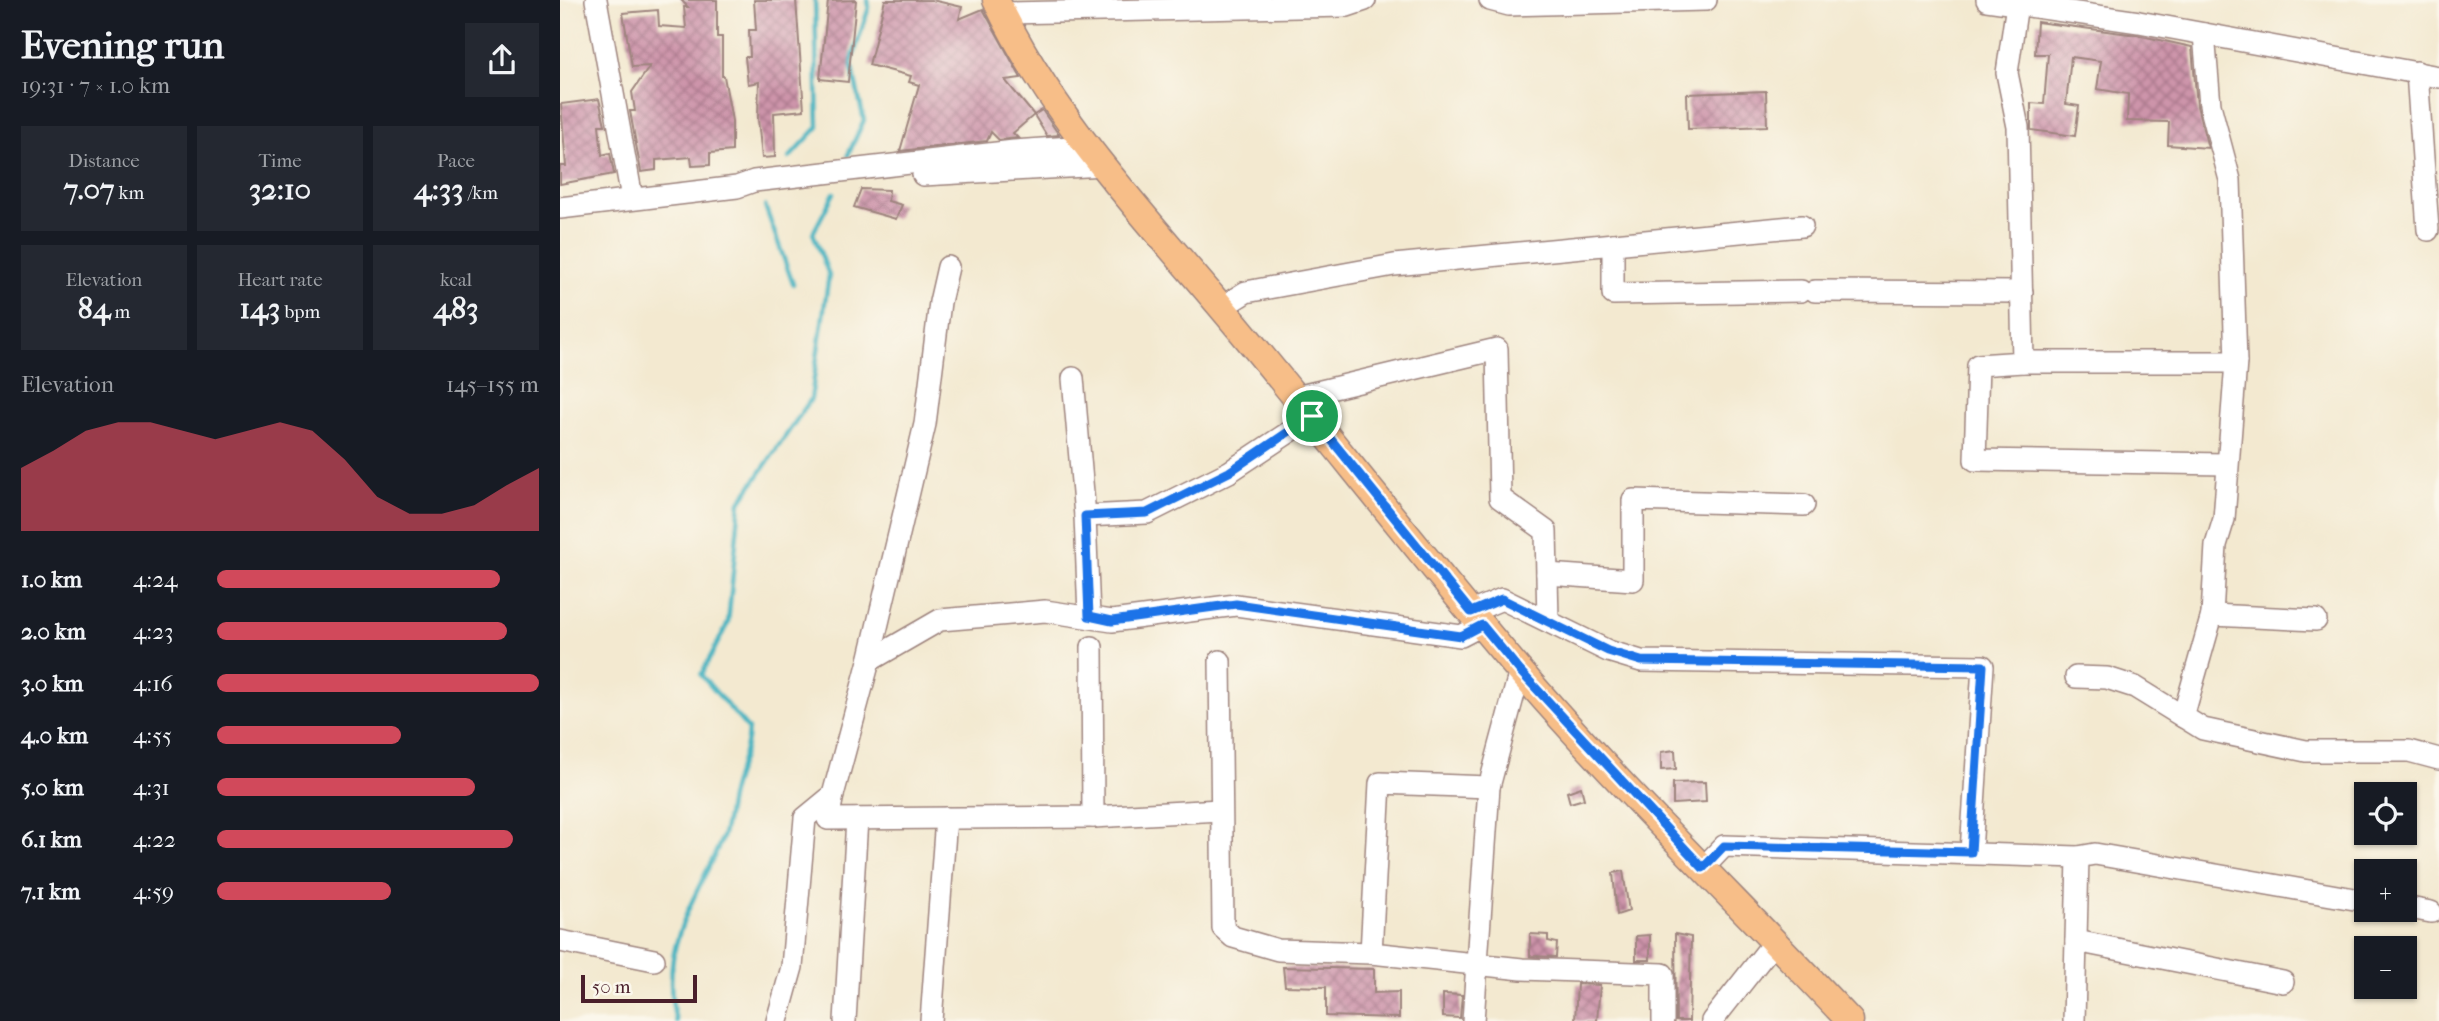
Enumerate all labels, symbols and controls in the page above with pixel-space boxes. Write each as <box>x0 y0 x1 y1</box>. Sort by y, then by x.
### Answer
text: Evening run <box>21 23 224 68</box>
button: share <box>465 23 539 97</box>
text: 19:31 · 7 × 1.0 km <box>21 72 170 99</box>
text: Distance <box>68 150 140 172</box>
text: Time <box>258 150 302 172</box>
text: Pace <box>437 150 475 172</box>
text: 7.07 <box>64 172 115 207</box>
text: 32:10 <box>249 172 311 207</box>
text: 4:33 <box>414 172 464 207</box>
text: km <box>115 182 144 204</box>
text: /km <box>464 182 498 204</box>
text: Elevation <box>66 269 142 291</box>
text: Heart rate <box>237 269 323 291</box>
text: kcal <box>440 269 472 291</box>
text: 84 <box>78 291 110 326</box>
text: 143 <box>240 291 280 326</box>
text: 483 <box>433 291 479 326</box>
text: m <box>110 301 130 323</box>
text: bpm <box>280 301 320 323</box>
text: Elevation <box>21 371 114 398</box>
text: 145–155 m <box>446 371 539 398</box>
pin <box>1282 386 1342 446</box>
icon: arrive <box>1293 397 1331 435</box>
text: 1.0 km <box>21 566 82 593</box>
text: 4:24 <box>133 566 178 593</box>
text: 2.0 km <box>21 618 86 645</box>
text: 4:23 <box>133 618 173 645</box>
text: 3.0 km <box>21 670 83 697</box>
text: 4:16 <box>133 670 173 697</box>
text: 4.0 km <box>21 722 88 749</box>
text: 4:55 <box>133 722 172 749</box>
text: 5.0 km <box>21 774 84 801</box>
text: 4:31 <box>133 774 170 801</box>
map controls <box>2354 782 2417 999</box>
button: locate <box>2354 782 2417 845</box>
text: 6.1 km <box>21 826 82 853</box>
text: 4:22 <box>133 826 176 853</box>
button: + <box>2354 859 2417 922</box>
text: 7.1 km <box>21 878 80 905</box>
text: 4:59 <box>133 878 174 905</box>
button: − <box>2354 936 2417 999</box>
scale bar <box>581 972 696 1004</box>
text: 50 m <box>592 976 631 998</box>

